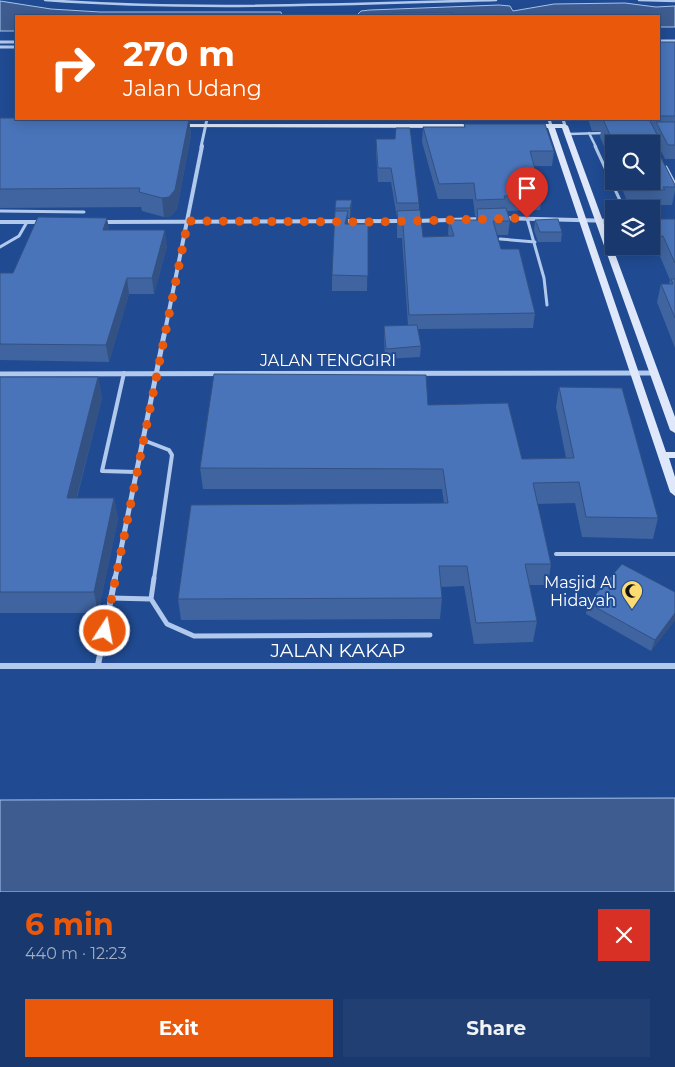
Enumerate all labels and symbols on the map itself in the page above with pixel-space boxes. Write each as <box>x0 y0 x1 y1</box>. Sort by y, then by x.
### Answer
pin <box>506 167 548 218</box>
street label: JALAN TENGGIRI <box>259 351 396 370</box>
place label: Masjid Al Hidayah <box>544 573 616 610</box>
mosque icon: Masjid Al Hidayah <box>620 579 644 610</box>
position arrow <box>78 604 130 656</box>
street label: JALAN KAKAP <box>270 639 405 662</box>

